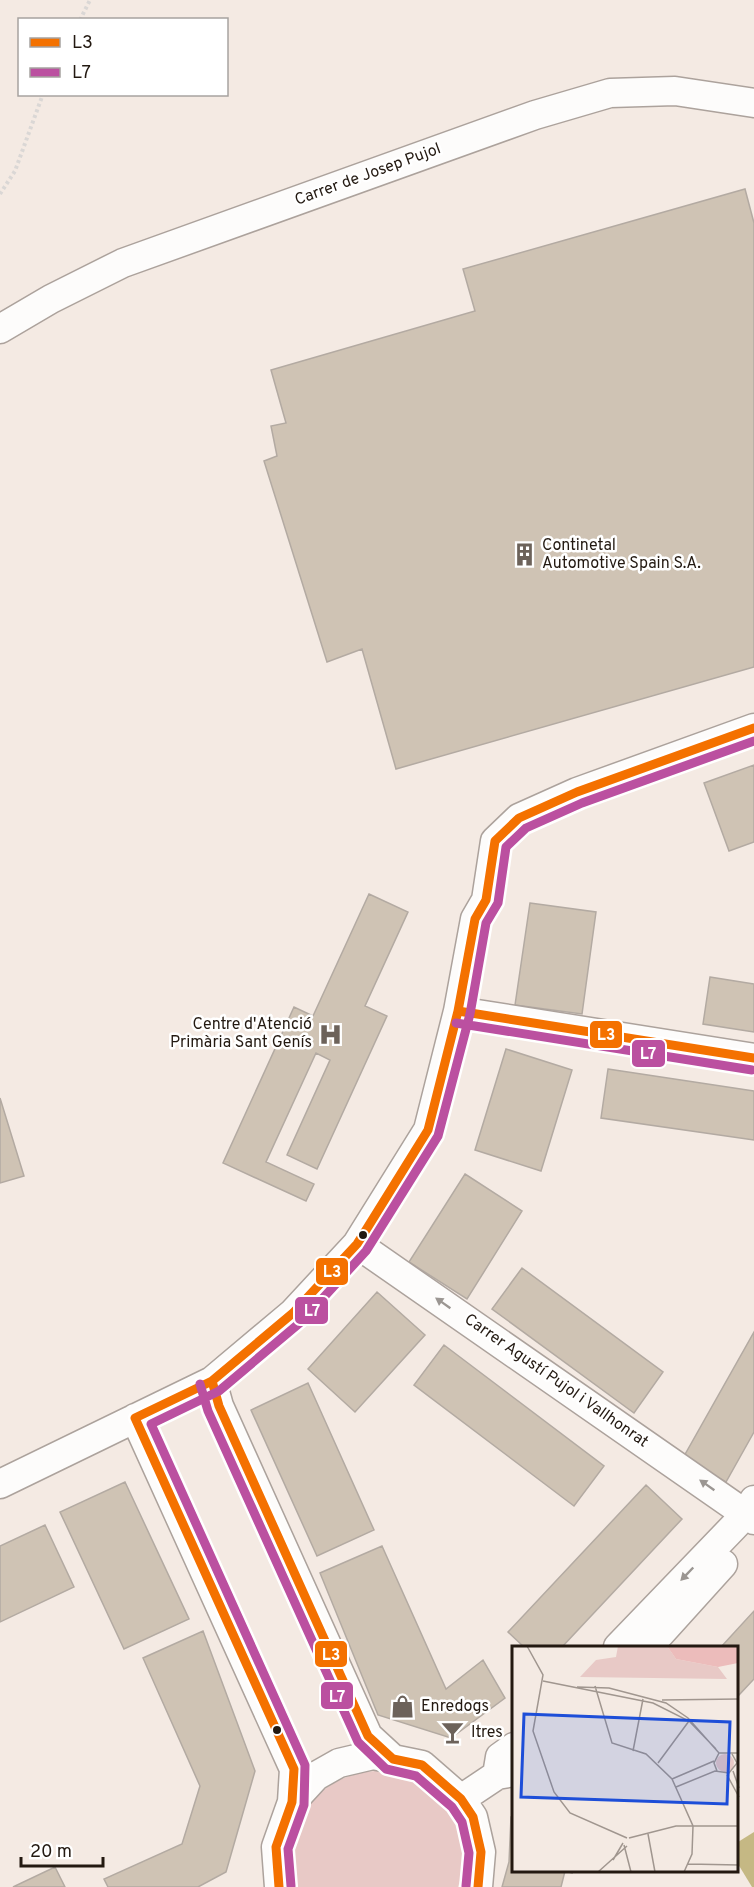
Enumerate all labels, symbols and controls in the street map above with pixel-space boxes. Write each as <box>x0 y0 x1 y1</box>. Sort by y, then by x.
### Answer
legend <box>18 18 228 96</box>
text: L3 <box>72 32 93 55</box>
text: L7 <box>72 62 91 85</box>
street label: Carrer de Josep Pujol <box>292 139 444 211</box>
place label: Continetal Automotive Spain S.A. <box>542 536 701 574</box>
building icon: Continetal Automotive Spain S.A. <box>511 542 537 568</box>
place label: Centre d'Atenció Primària Sant Genís <box>170 1015 312 1053</box>
line badge: L3 <box>589 1020 623 1049</box>
hospital icon: Centre d'Atenció Primària Sant Genís <box>317 1021 343 1047</box>
text: L3 <box>597 1026 615 1046</box>
line badge: L7 <box>631 1039 666 1068</box>
text: L7 <box>640 1045 656 1065</box>
unlabelled marker <box>357 1229 369 1241</box>
line badge: L3 <box>315 1257 349 1286</box>
text: L3 <box>323 1263 341 1283</box>
line badge: L7 <box>294 1296 329 1325</box>
one-way arrow <box>435 1297 451 1309</box>
text: L7 <box>304 1302 320 1322</box>
street label: Carrer Agustí Pujol i Vallhonrat <box>460 1310 652 1452</box>
one-way arrow <box>699 1479 715 1491</box>
one-way arrow <box>680 1567 694 1582</box>
line badge: L3 <box>314 1640 348 1668</box>
text: L3 <box>322 1646 340 1666</box>
inset map <box>512 1646 739 1872</box>
line badge: L7 <box>320 1681 354 1710</box>
text: L7 <box>329 1688 345 1708</box>
shop icon: Enredogs <box>390 1694 416 1720</box>
place label: Enredogs <box>421 1697 489 1717</box>
bar icon: Itres <box>440 1720 466 1746</box>
place label: Itres <box>471 1723 503 1743</box>
unlabelled marker <box>271 1724 283 1736</box>
scale bar <box>21 1830 104 1868</box>
text: 20 m <box>30 1841 72 1864</box>

